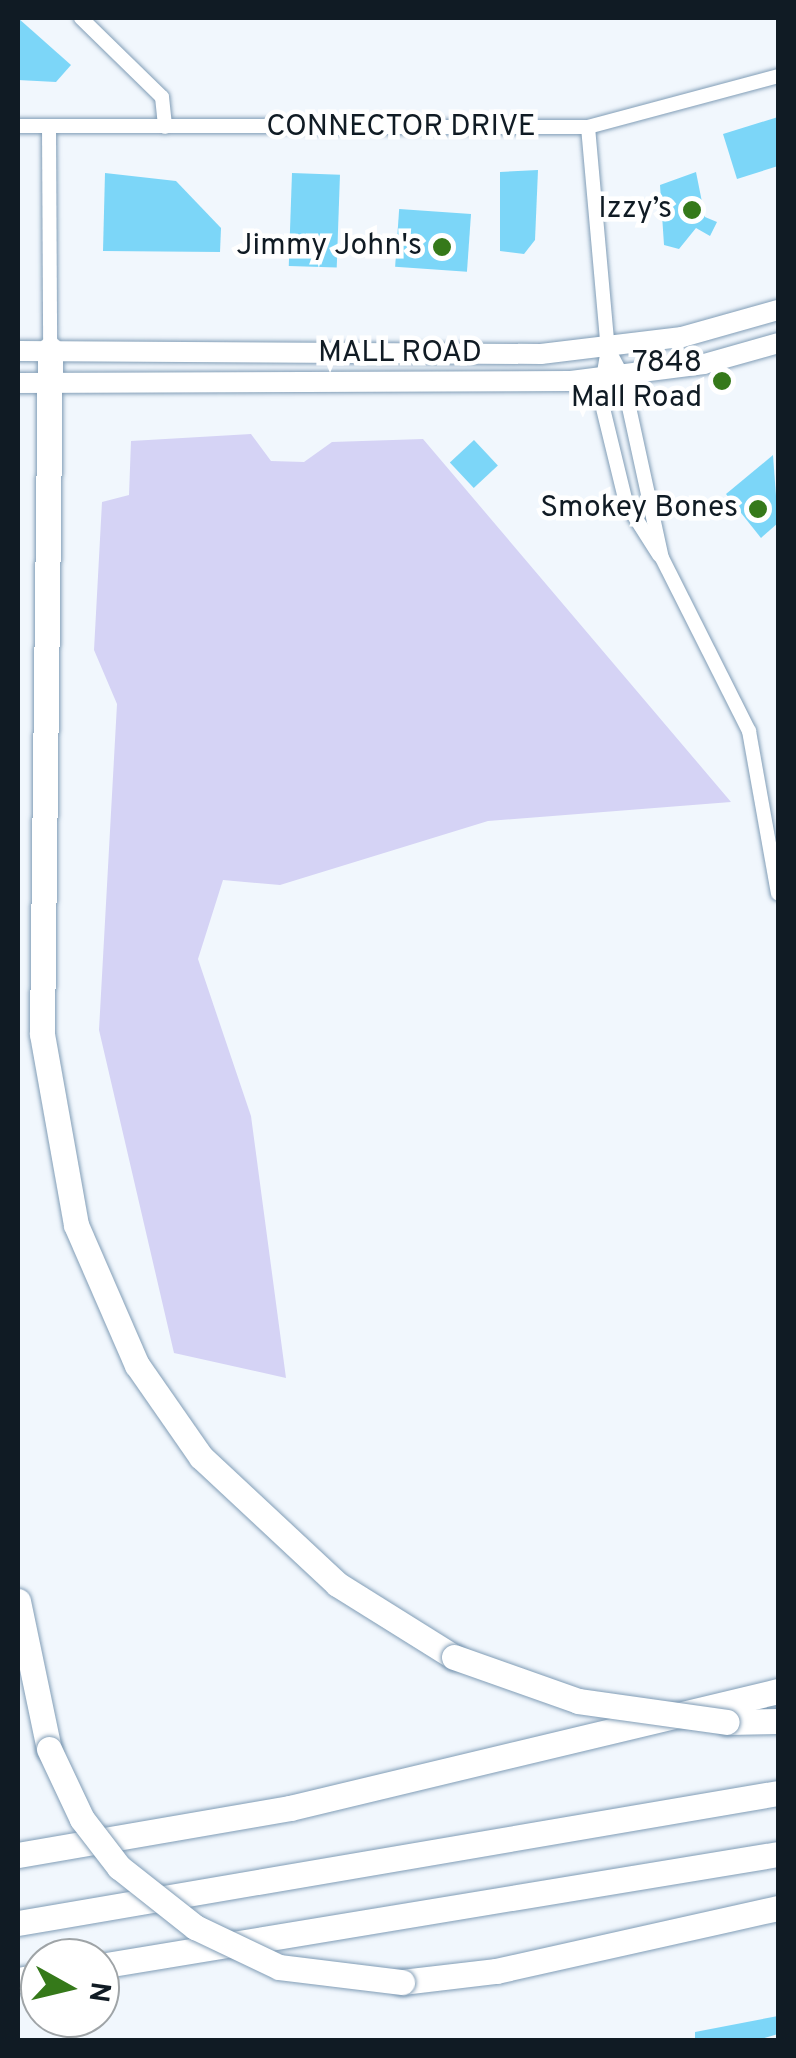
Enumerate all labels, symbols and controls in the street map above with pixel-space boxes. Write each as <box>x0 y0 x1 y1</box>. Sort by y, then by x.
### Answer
street label: CONNECTOR DRIVE <box>266 110 536 146</box>
place label: Izzy’s <box>598 192 672 228</box>
marker: Izzy’s <box>681 199 703 221</box>
place label: Jimmy John's <box>236 229 422 265</box>
marker: Jimmy John's <box>431 236 453 258</box>
street label: MALL ROAD <box>318 336 482 372</box>
place label: 7848 Mall Road <box>571 346 702 416</box>
marker: 7848 Mall Road <box>711 370 733 392</box>
place label: Smokey Bones <box>540 491 738 527</box>
marker: Smokey Bones <box>747 498 769 520</box>
north arrow <box>20 1938 120 2038</box>
text: N <box>79 1979 117 2004</box>

